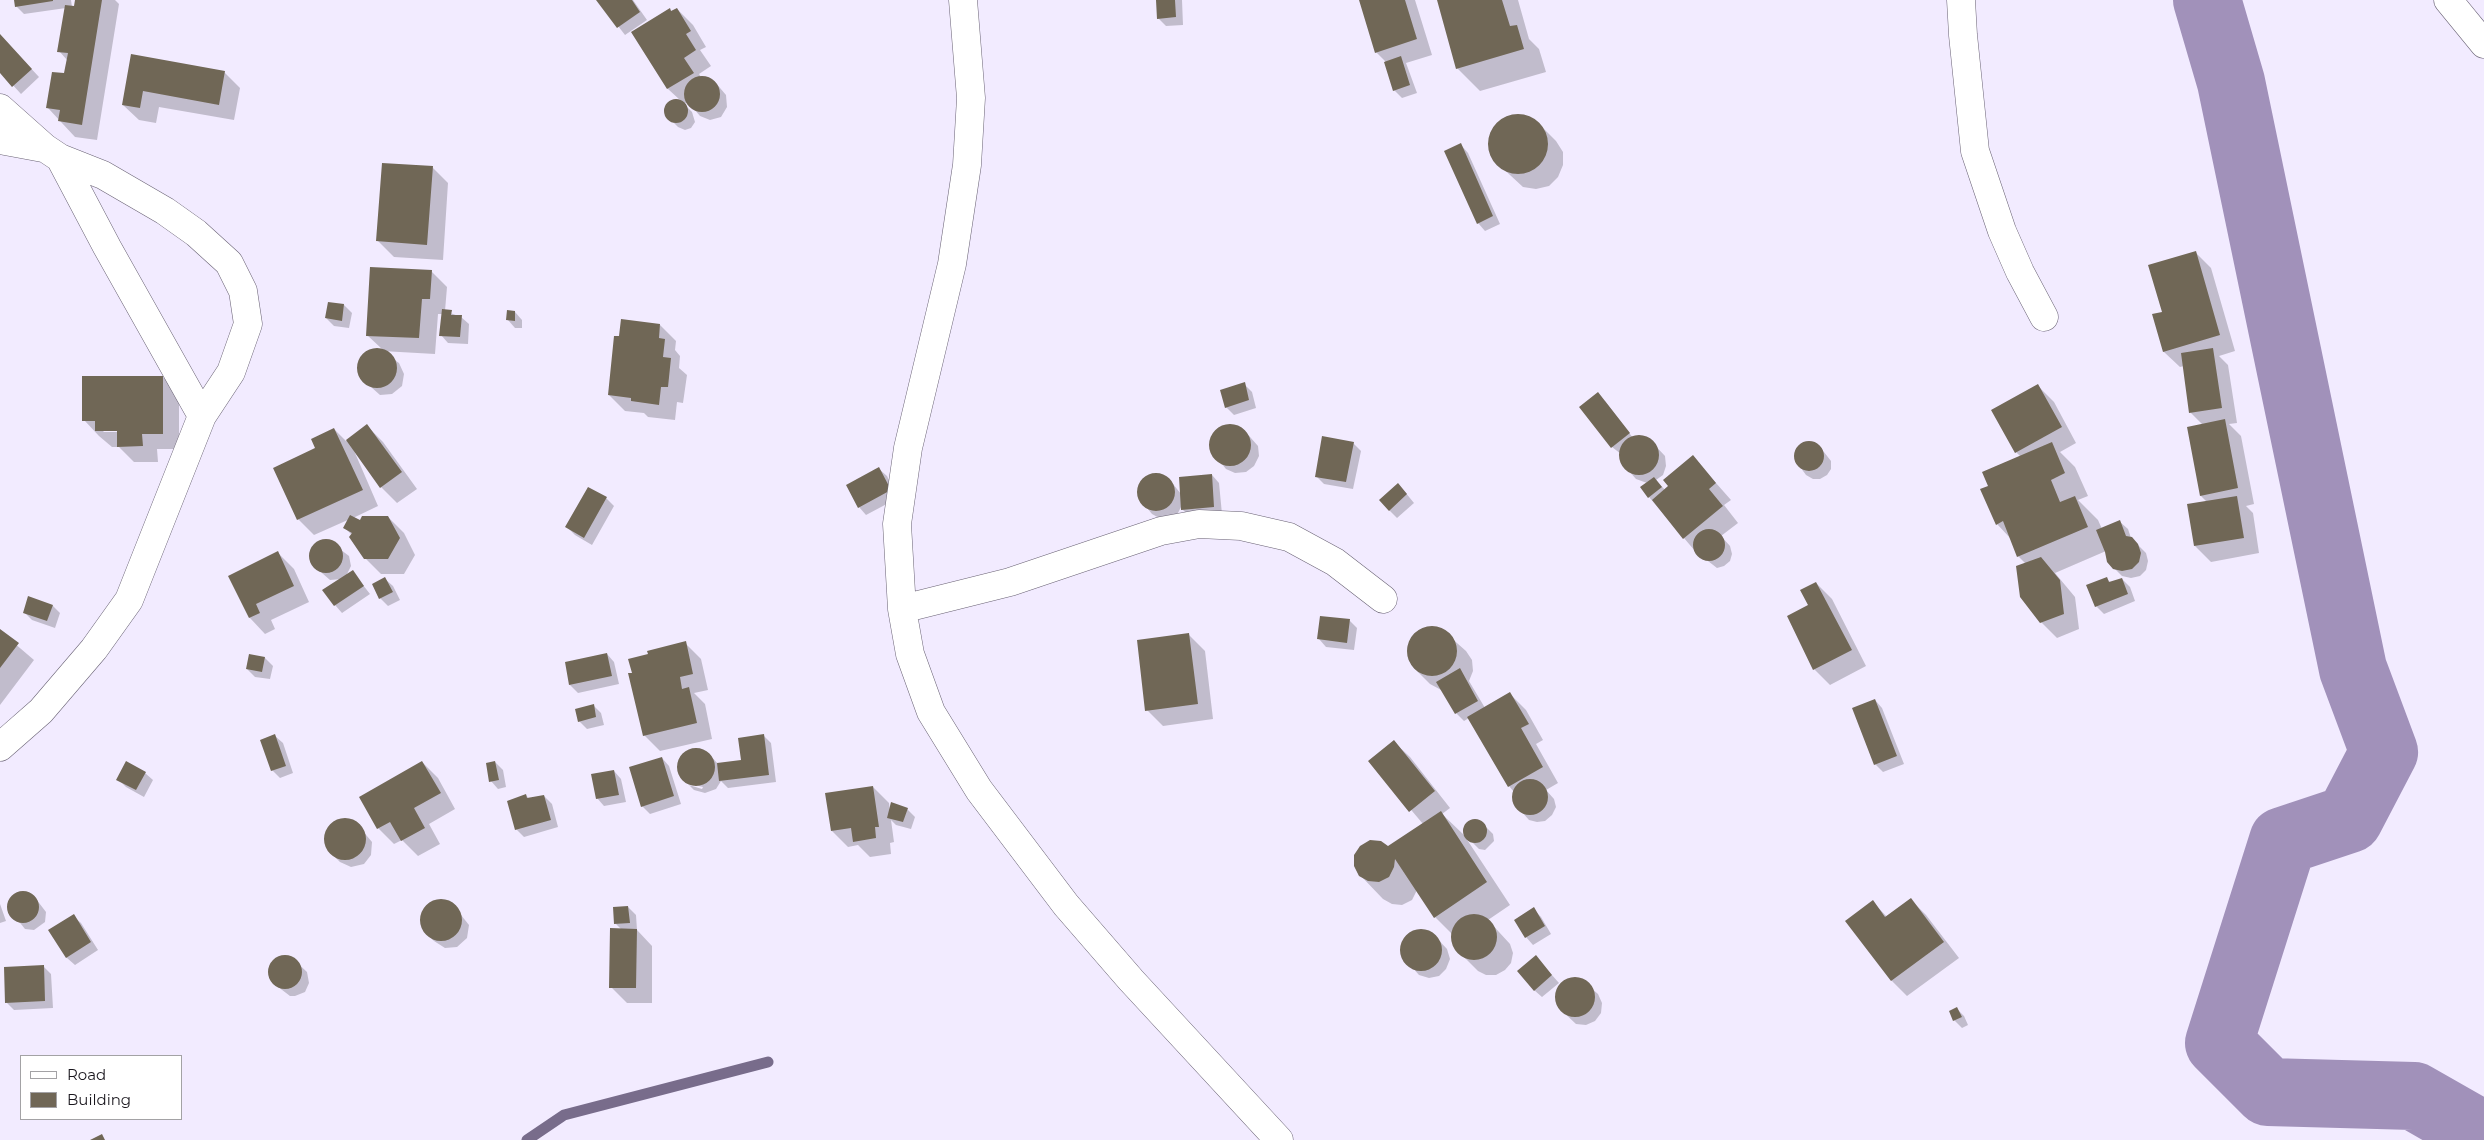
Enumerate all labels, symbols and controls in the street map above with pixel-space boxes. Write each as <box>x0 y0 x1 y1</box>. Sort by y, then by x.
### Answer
legend <box>20 1055 182 1120</box>
text: Road <box>67 1065 106 1084</box>
text: Building <box>67 1090 131 1109</box>

